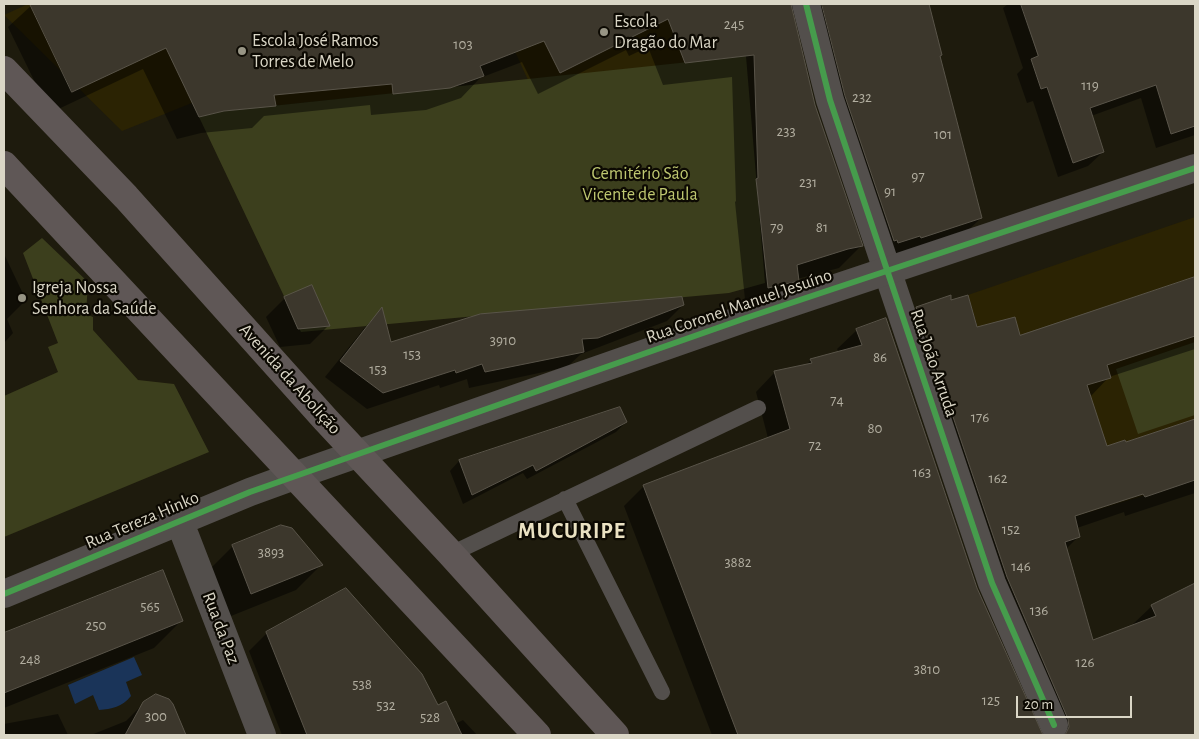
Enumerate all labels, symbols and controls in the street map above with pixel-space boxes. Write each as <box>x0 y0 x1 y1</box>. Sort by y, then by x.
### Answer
place label: Escola Dragão do Mar <box>614 11 717 54</box>
house number: 245 <box>724 15 744 33</box>
marker: Escola Dragão do Mar <box>598 26 610 38</box>
place label: Escola José Ramos Torres de Melo <box>252 30 378 72</box>
house number: 103 <box>453 35 473 53</box>
marker: Escola José Ramos Torres de Melo <box>236 45 248 57</box>
house number: 119 <box>1081 76 1099 94</box>
house number: 232 <box>852 88 872 106</box>
house number: 233 <box>776 122 796 140</box>
house number: 101 <box>934 125 952 143</box>
park label: Cemitério São Vicente de Paula <box>582 163 698 205</box>
house number: 97 <box>911 167 925 185</box>
house number: 231 <box>799 173 817 191</box>
house number: 91 <box>884 182 896 200</box>
house number: 79 <box>770 218 784 236</box>
house number: 81 <box>816 218 828 236</box>
street label: Rua Coronel Manuel Jesuíno <box>643 264 835 348</box>
place label: Igreja Nossa Senhora da Saúde <box>32 277 157 320</box>
marker: Igreja Nossa Senhora da Saúde <box>16 292 28 304</box>
street label: Rua João Arruda <box>905 306 963 420</box>
street label: Avenida da Abolição <box>235 319 345 439</box>
house number: 3910 <box>490 331 516 349</box>
house number: 153 <box>403 345 421 363</box>
house number: 86 <box>873 348 887 366</box>
house number: 153 <box>369 360 387 378</box>
house number: 74 <box>830 391 844 409</box>
house number: 176 <box>971 408 989 426</box>
house number: 80 <box>867 419 883 437</box>
house number: 72 <box>808 436 822 454</box>
house number: 163 <box>913 463 931 481</box>
house number: 162 <box>988 469 1008 487</box>
street label: Rua Tereza Hinko <box>82 486 202 554</box>
district label: MUCURIPE <box>517 518 627 544</box>
house number: 152 <box>1002 520 1020 538</box>
house number: 3893 <box>258 543 284 561</box>
house number: 3882 <box>724 553 752 571</box>
house number: 146 <box>1011 557 1031 575</box>
street label: Rua da Paz <box>197 589 245 667</box>
house number: 565 <box>140 597 160 615</box>
house number: 136 <box>1030 601 1048 619</box>
house number: 250 <box>85 616 107 634</box>
house number: 248 <box>19 650 41 668</box>
house number: 126 <box>1075 653 1095 671</box>
house number: 3810 <box>914 660 940 678</box>
house number: 538 <box>352 675 372 693</box>
scale bar <box>1019 686 1135 718</box>
house number: 125 <box>982 691 1000 709</box>
house number: 532 <box>376 696 396 714</box>
text: 20 m <box>1024 697 1053 712</box>
house number: 300 <box>145 707 167 725</box>
house number: 528 <box>420 708 440 726</box>

